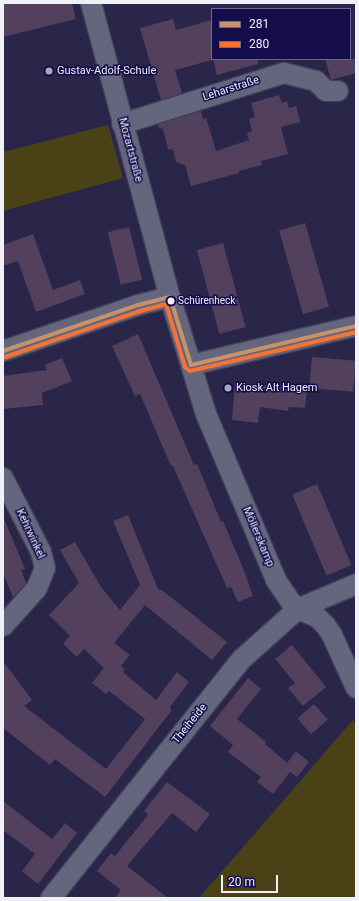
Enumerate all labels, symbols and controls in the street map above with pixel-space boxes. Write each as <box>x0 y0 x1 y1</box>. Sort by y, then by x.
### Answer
legend <box>211 8 351 60</box>
text: 281 <box>249 17 269 31</box>
text: 280 <box>249 37 269 51</box>
place label: Gustav-Adolf-Schule <box>57 64 156 78</box>
marker: Gustav-Adolf-Schule <box>44 66 54 76</box>
street label: Leharstraße <box>201 74 261 104</box>
street label: Mozartstraße <box>115 116 145 184</box>
place label: Schürenheck <box>178 295 235 307</box>
marker: Schürenheck <box>166 296 176 306</box>
place label: Kiosk Alt Hagem <box>236 381 317 395</box>
marker: Kiosk Alt Hagem <box>223 383 233 393</box>
street label: Möllerskamp <box>239 505 277 569</box>
street label: Kehrwinkel <box>13 507 47 561</box>
street label: Theiheide <box>170 701 210 747</box>
scale bar <box>223 867 280 893</box>
text: 20 m <box>228 875 255 889</box>

